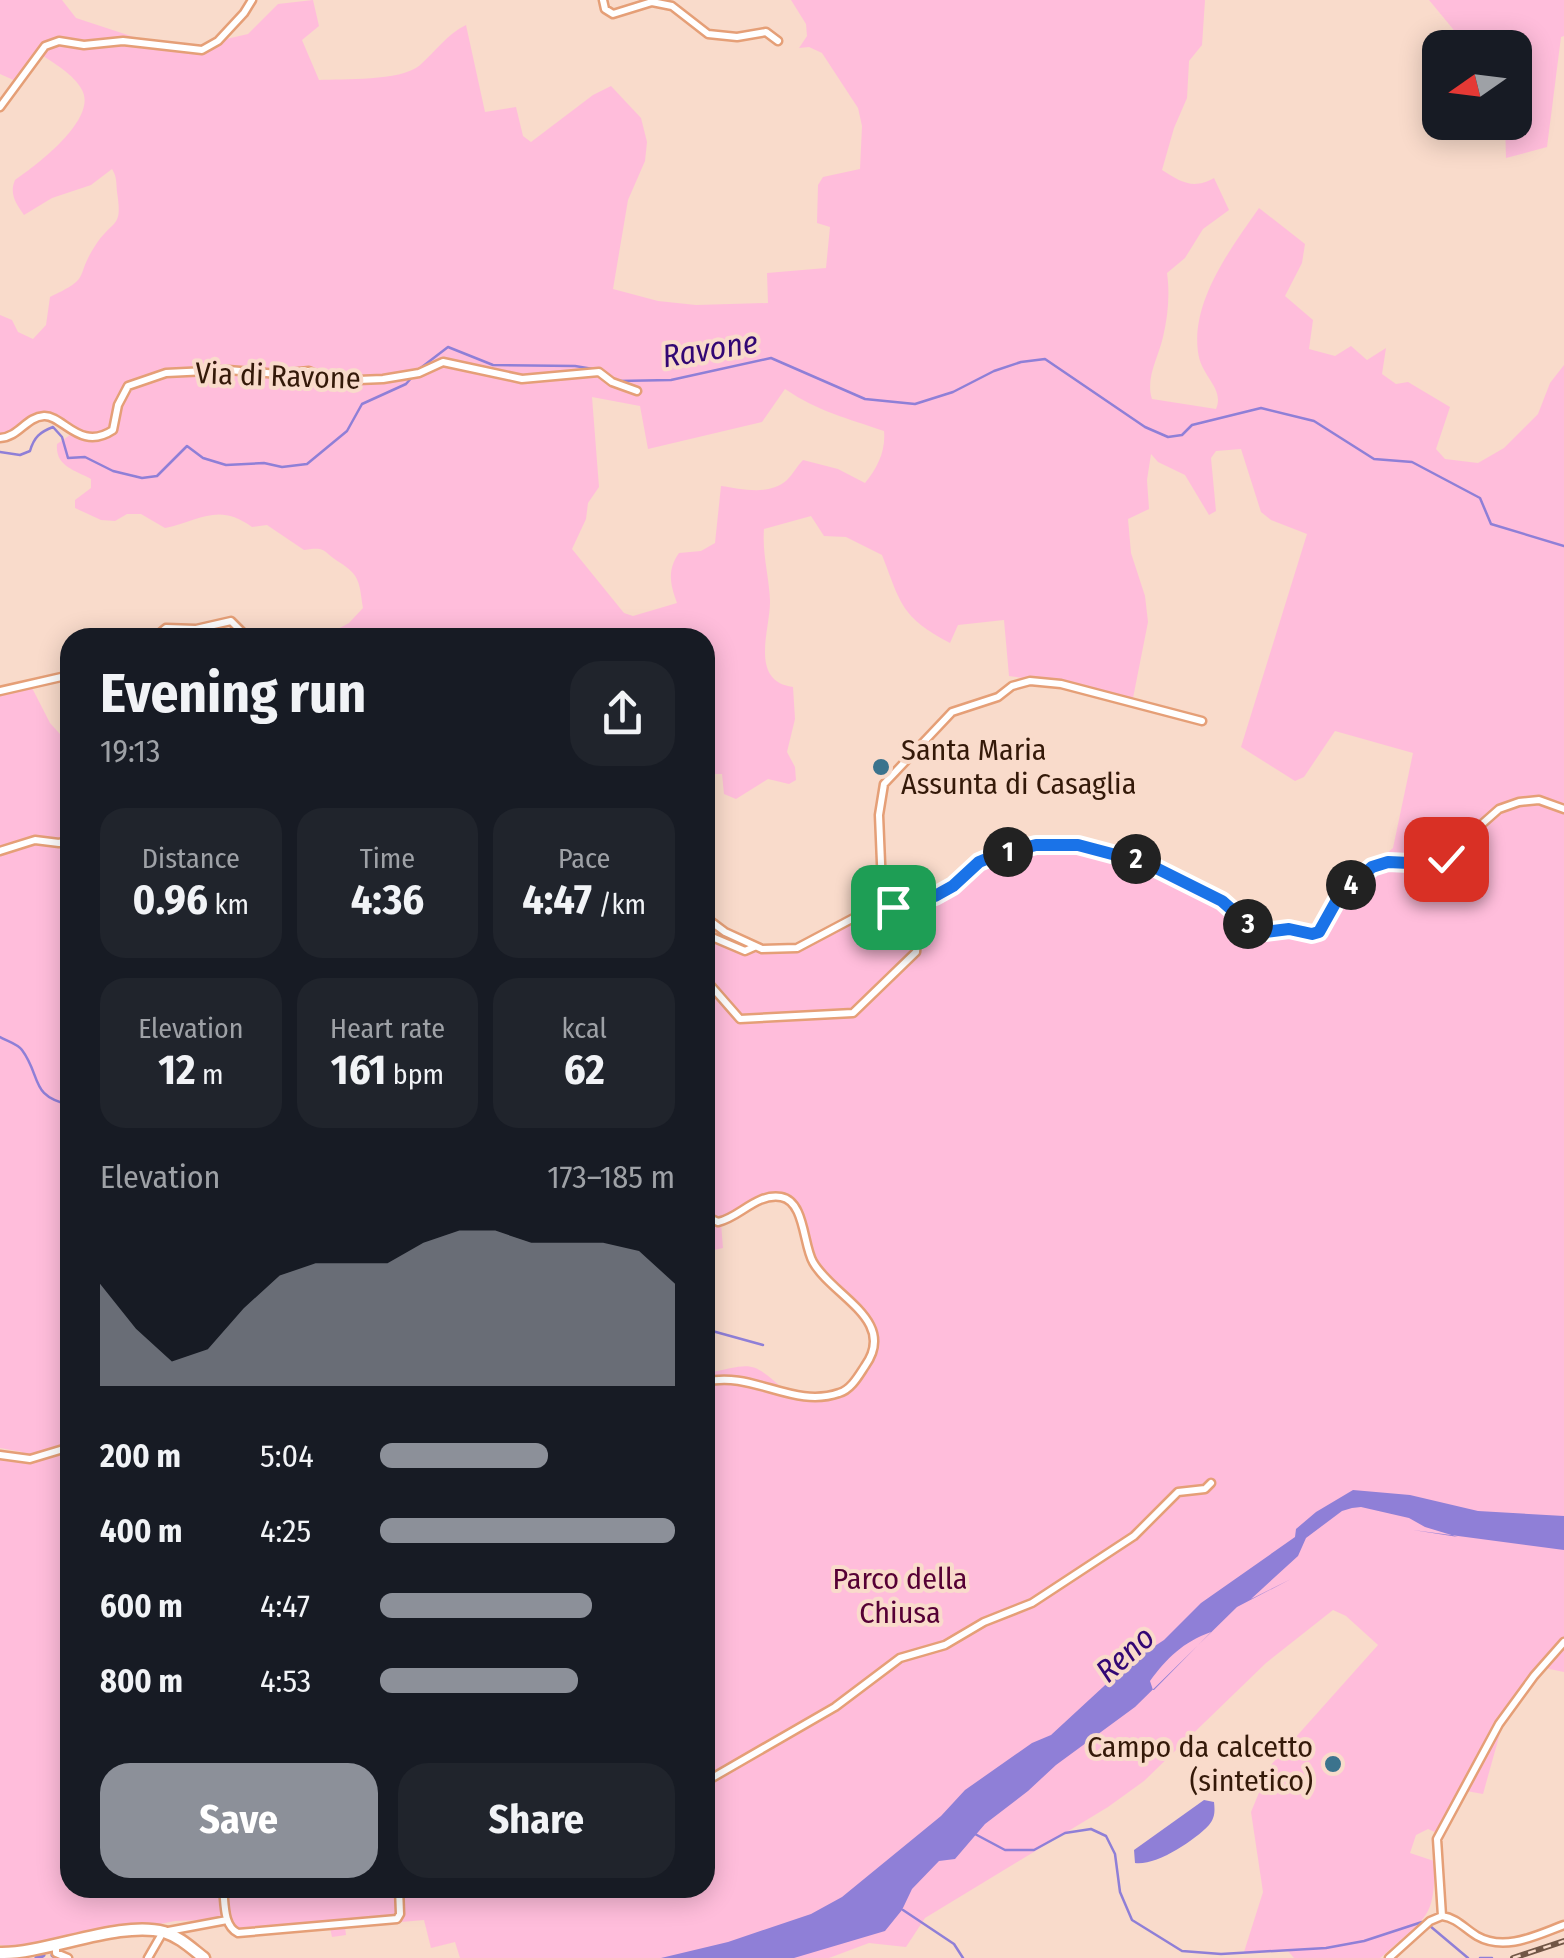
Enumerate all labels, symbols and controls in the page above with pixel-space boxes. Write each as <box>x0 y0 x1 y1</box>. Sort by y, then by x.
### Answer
north arrow <box>1422 30 1532 140</box>
map controls <box>1422 30 1532 140</box>
water label: Ravone <box>660 323 760 375</box>
street label: Via di Ravone <box>195 355 361 397</box>
text: Evening run <box>100 661 366 727</box>
button: share <box>570 661 675 766</box>
text: 19:13 <box>100 732 160 770</box>
place label: Santa Maria Assunta di Casaglia <box>901 732 1136 802</box>
marker: Santa Maria Assunta di Casaglia <box>870 756 892 778</box>
pin <box>1404 817 1489 902</box>
pin: 1 <box>983 827 1033 877</box>
icon: check <box>1419 832 1474 887</box>
pin: 2 <box>1111 834 1161 884</box>
text: 1 <box>1002 835 1014 868</box>
text: Distance <box>142 842 240 875</box>
text: Time <box>360 842 415 875</box>
text: Pace <box>558 842 610 875</box>
text: 2 <box>1130 842 1142 875</box>
pin: 4 <box>1326 860 1376 910</box>
pin <box>851 865 936 950</box>
text: 4 <box>1344 868 1358 901</box>
text: 0.96 <box>133 875 208 925</box>
text: 4:36 <box>351 875 424 925</box>
text: 4:47 <box>522 875 592 925</box>
icon: arrive <box>866 880 921 935</box>
text: km <box>208 888 249 921</box>
text: /km <box>592 888 646 921</box>
pin: 3 <box>1223 899 1273 949</box>
text: 3 <box>1241 907 1255 940</box>
text: Elevation <box>138 1012 244 1045</box>
text: Heart rate <box>330 1012 445 1045</box>
text: kcal <box>561 1012 607 1045</box>
text: 12 <box>158 1045 195 1095</box>
text: 161 <box>331 1045 386 1095</box>
text: 62 <box>564 1045 605 1095</box>
text: m <box>195 1058 224 1091</box>
text: bpm <box>386 1058 444 1091</box>
text: Elevation <box>100 1158 220 1196</box>
text: 173–185 m <box>547 1158 675 1196</box>
text: 200 m <box>100 1437 181 1475</box>
text: 5:04 <box>260 1437 314 1475</box>
text: 400 m <box>100 1512 182 1550</box>
text: 4:25 <box>260 1512 311 1550</box>
park label: Parco della Chiusa <box>833 1561 967 1631</box>
text: 600 m <box>100 1587 183 1625</box>
text: 4:47 <box>260 1587 310 1625</box>
water label: Reno <box>1088 1618 1162 1690</box>
text: 800 m <box>100 1662 183 1700</box>
text: 4:53 <box>260 1662 311 1700</box>
place label: Campo da calcetto (sintetico) <box>1087 1729 1313 1799</box>
marker: Campo da calcetto (sintetico) <box>1322 1753 1344 1775</box>
button: Save <box>100 1763 378 1878</box>
button: Share <box>398 1763 675 1878</box>

